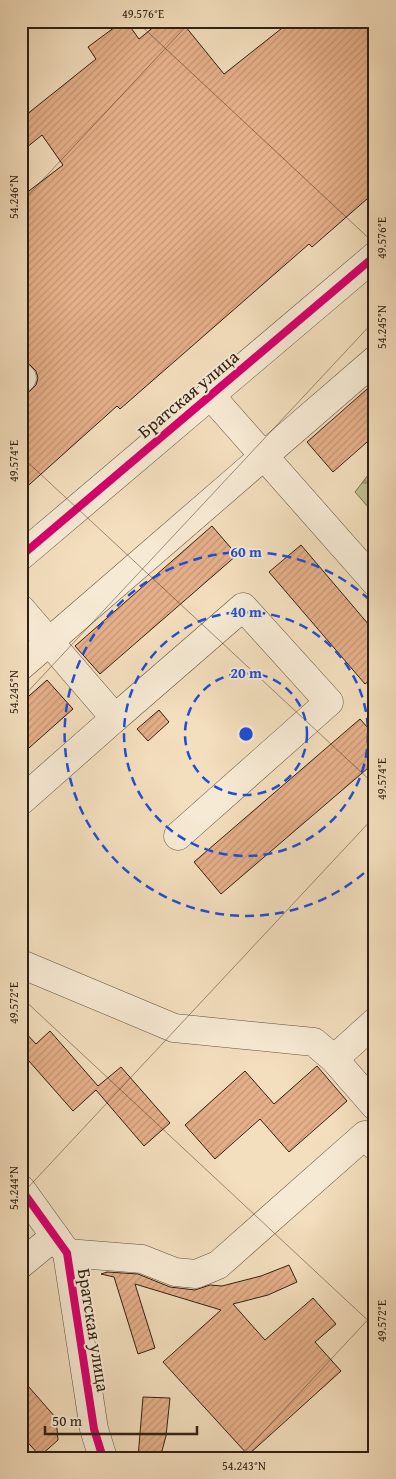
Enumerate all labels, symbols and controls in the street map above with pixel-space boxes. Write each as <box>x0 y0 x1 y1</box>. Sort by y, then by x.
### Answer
text: 49.576°E <box>122 5 164 22</box>
text: 54.246°N <box>5 175 22 219</box>
text: 49.576°E <box>373 217 390 259</box>
text: 54.245°N <box>373 305 390 349</box>
street label: Братская улица <box>132 343 245 444</box>
text: 49.574°E <box>5 440 22 482</box>
text: 60 m <box>230 541 262 562</box>
text: 40 m <box>230 601 262 622</box>
text: 20 m <box>230 662 262 683</box>
text: 54.245°N <box>5 670 22 714</box>
centre of rings <box>237 725 255 743</box>
text: 49.574°E <box>373 758 390 800</box>
text: 49.572°E <box>5 982 22 1024</box>
text: 54.244°N <box>5 1166 22 1210</box>
street label: Братская улица <box>71 1266 117 1394</box>
text: 49.572°E <box>373 1300 390 1342</box>
scale bar <box>45 1404 198 1436</box>
text: 50 m <box>52 1410 83 1431</box>
text: 54.243°N <box>222 1457 266 1474</box>

